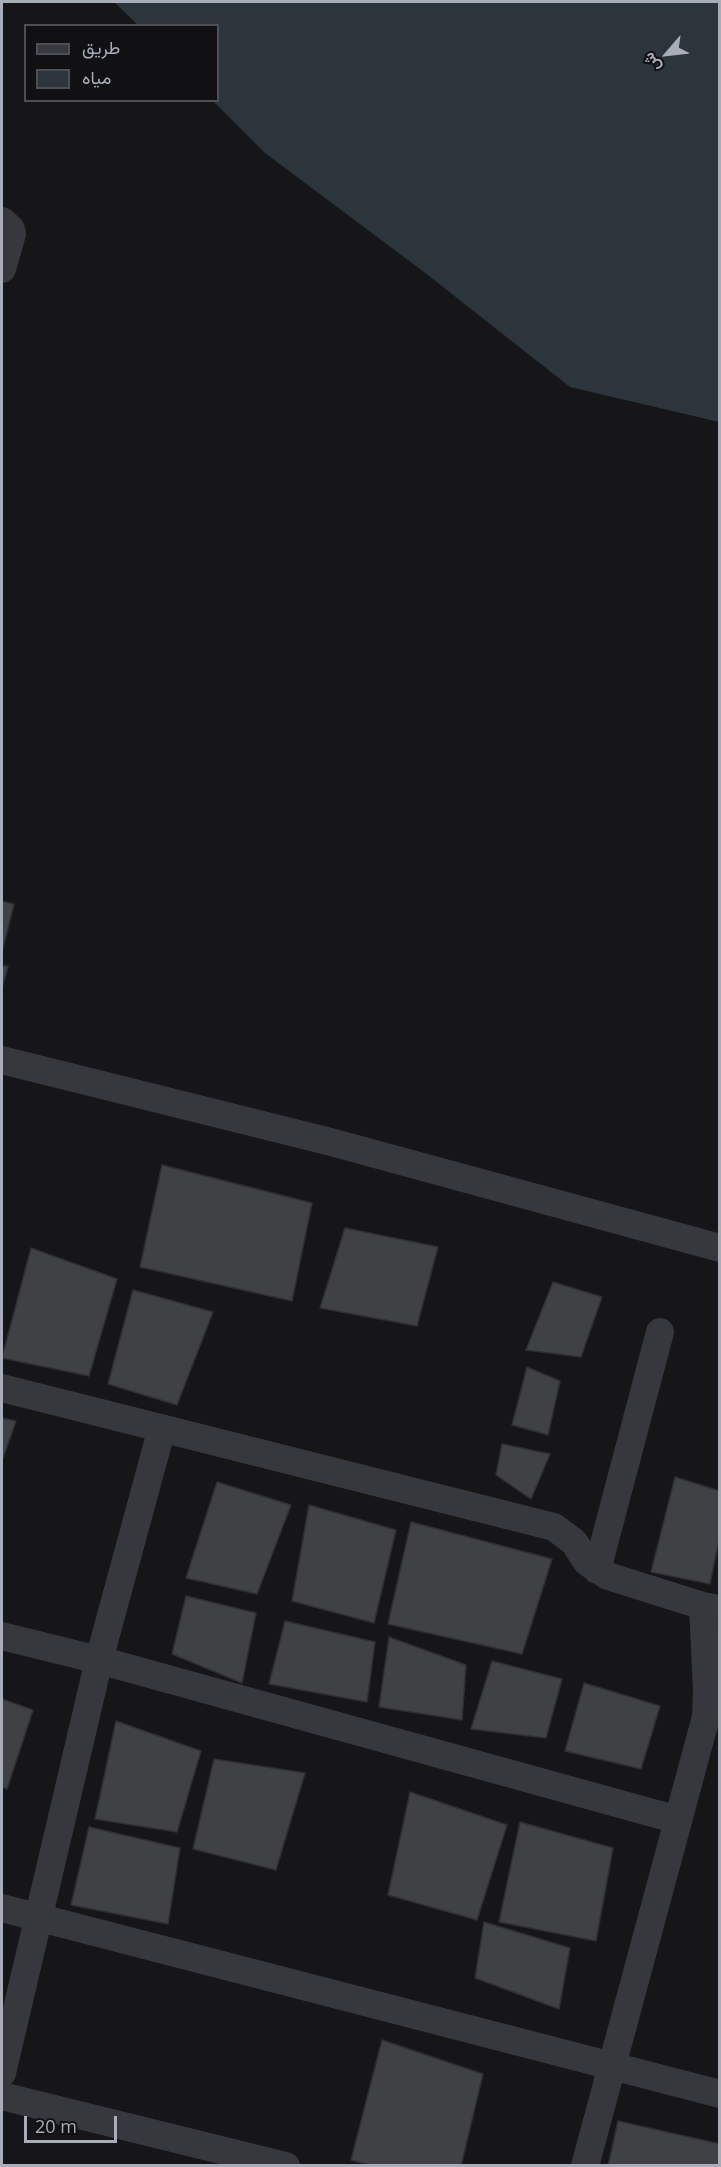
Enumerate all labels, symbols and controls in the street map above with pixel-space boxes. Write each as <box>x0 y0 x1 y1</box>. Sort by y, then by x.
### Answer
legend <box>24 24 219 102</box>
north arrow <box>637 24 697 84</box>
text: طريق <box>82 35 120 59</box>
text: ش <box>637 49 665 76</box>
text: مياه <box>82 65 111 89</box>
scale bar <box>27 2104 120 2142</box>
text: 20 m <box>35 2114 77 2138</box>

